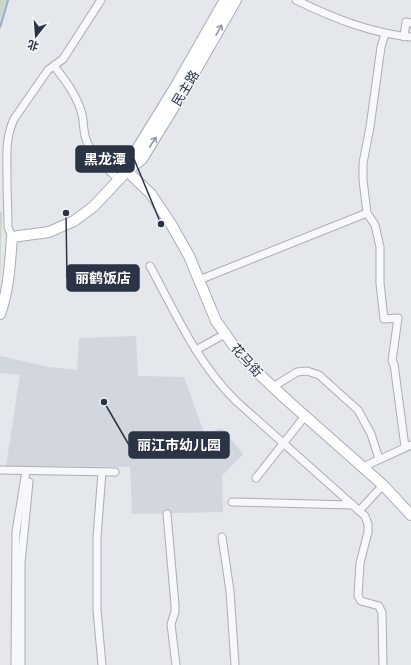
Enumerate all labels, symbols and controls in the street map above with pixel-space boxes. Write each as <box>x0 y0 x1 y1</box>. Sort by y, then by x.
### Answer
north arrow <box>16 16 56 56</box>
one-way arrow <box>216 24 224 36</box>
text: 北 <box>26 38 40 53</box>
street label: 民主路 <box>169 68 202 109</box>
one-way arrow <box>149 136 157 148</box>
callout: 黑龙潭 <box>76 146 134 172</box>
text: 黑龙潭 <box>84 151 126 167</box>
callout: 丽鹤饭店 <box>67 265 139 291</box>
text: 丽鹤饭店 <box>75 270 131 286</box>
street label: 花马街 <box>228 341 265 380</box>
callout: 丽江市幼儿园 <box>129 432 229 458</box>
text: 丽江市幼儿园 <box>137 437 221 453</box>

